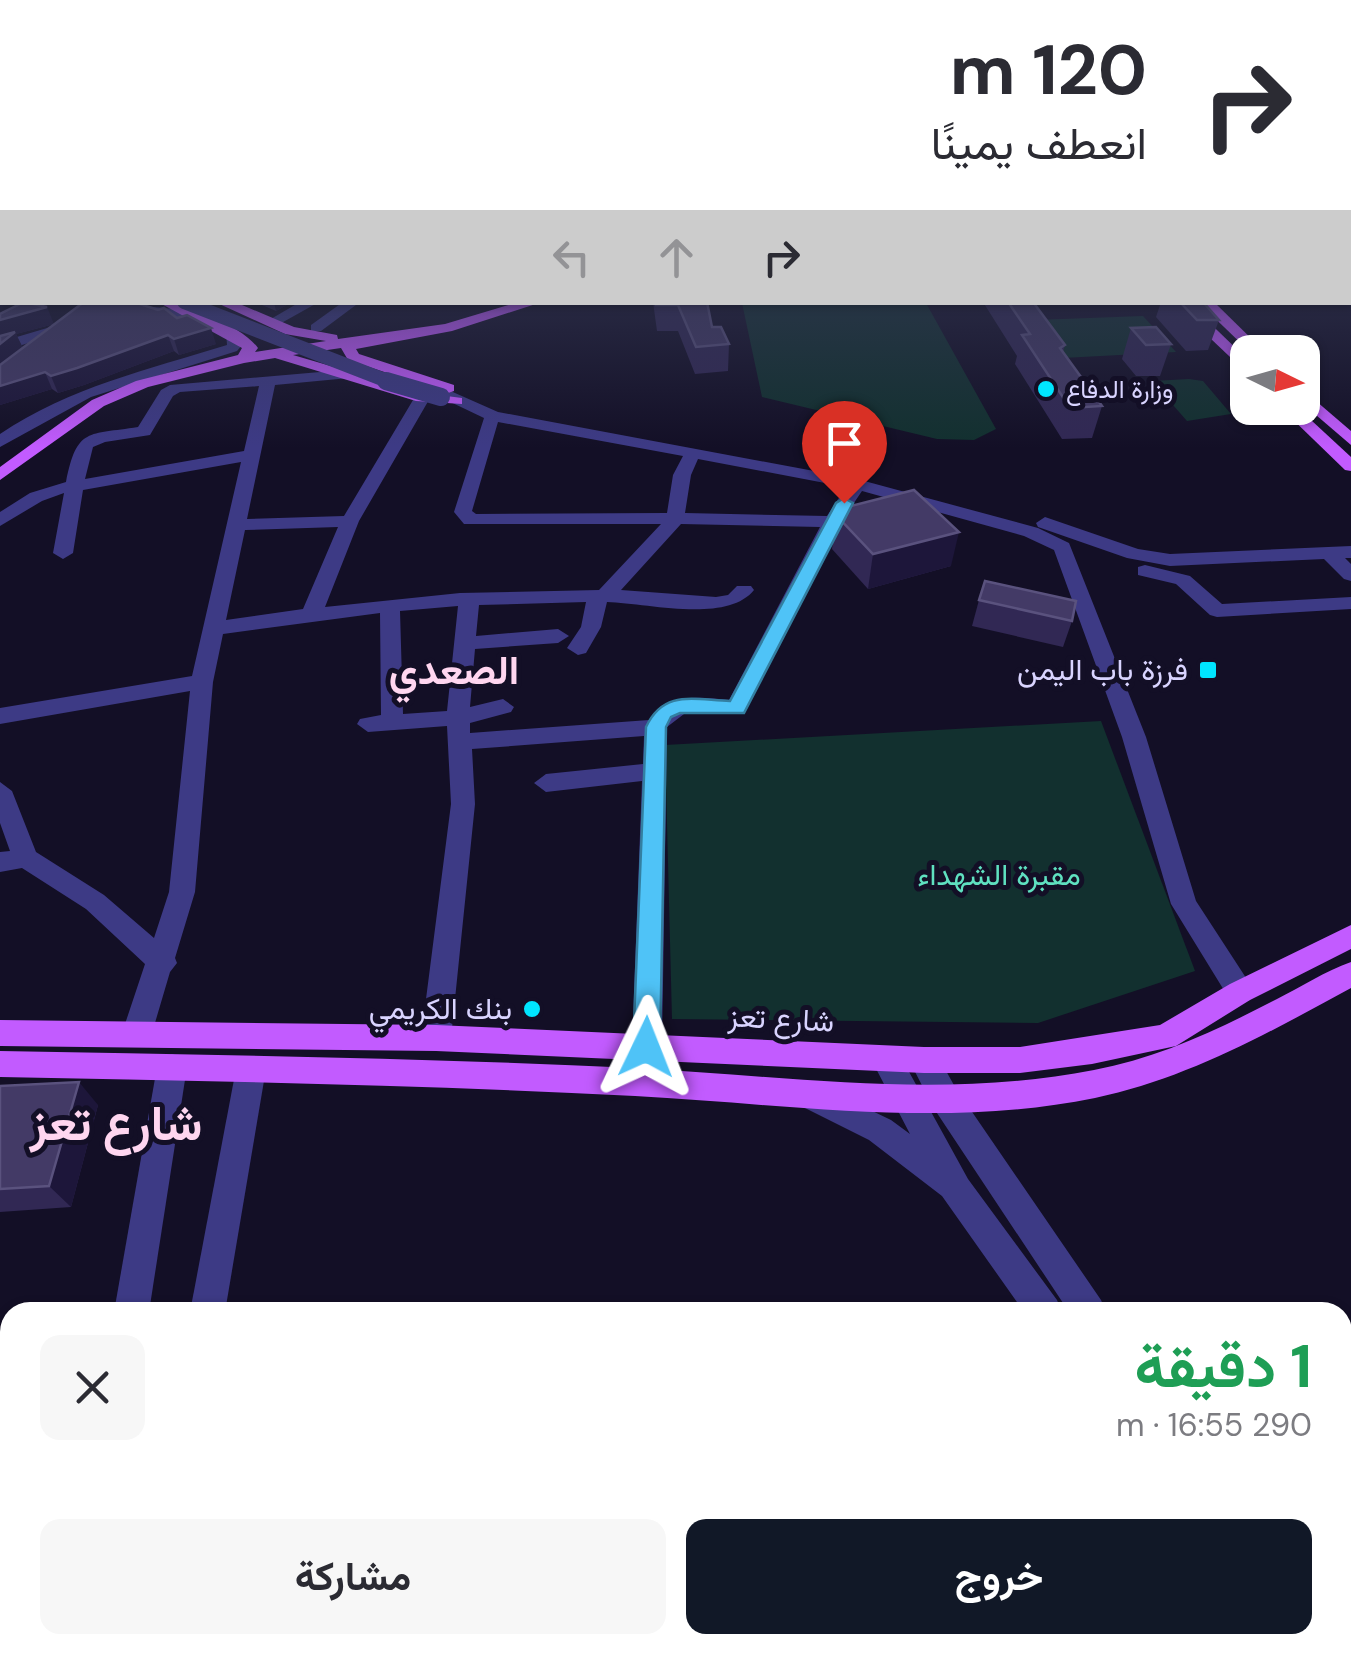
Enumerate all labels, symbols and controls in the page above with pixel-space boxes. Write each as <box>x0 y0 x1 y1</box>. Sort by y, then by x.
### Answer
text: 120 m <box>950 25 1147 116</box>
icon: right <box>1182 40 1312 170</box>
text: انعطف يمينًا <box>931 114 1147 173</box>
icon: left <box>544 230 599 285</box>
icon: ahead <box>649 230 704 285</box>
icon: right <box>754 230 809 285</box>
north arrow <box>1230 335 1320 425</box>
map controls <box>1230 335 1320 425</box>
place label: وزارة الدفاع <box>1066 373 1173 406</box>
marker: وزارة الدفاع <box>1035 378 1057 400</box>
pin <box>802 401 887 504</box>
icon: arrive <box>817 416 872 471</box>
district label: الصعدي <box>389 644 519 703</box>
place label: فرزة باب اليمن <box>1017 650 1188 689</box>
marker: فرزة باب اليمن <box>1197 659 1219 681</box>
park label: مقبرة الشهداء <box>917 855 1081 894</box>
place label: بنك الكريمي <box>369 989 512 1033</box>
position arrow <box>594 995 698 1099</box>
street label: شارع تعز <box>726 996 835 1042</box>
marker: بنك الكريمي <box>521 998 543 1020</box>
district label: شارع تعز <box>28 1092 202 1156</box>
text: 1 دقيقة <box>1135 1327 1312 1406</box>
button: close <box>40 1335 145 1440</box>
text: 290 m · 16:55 <box>1116 1404 1312 1446</box>
button: مشاركة <box>40 1519 666 1634</box>
button: خروج <box>686 1519 1312 1634</box>

